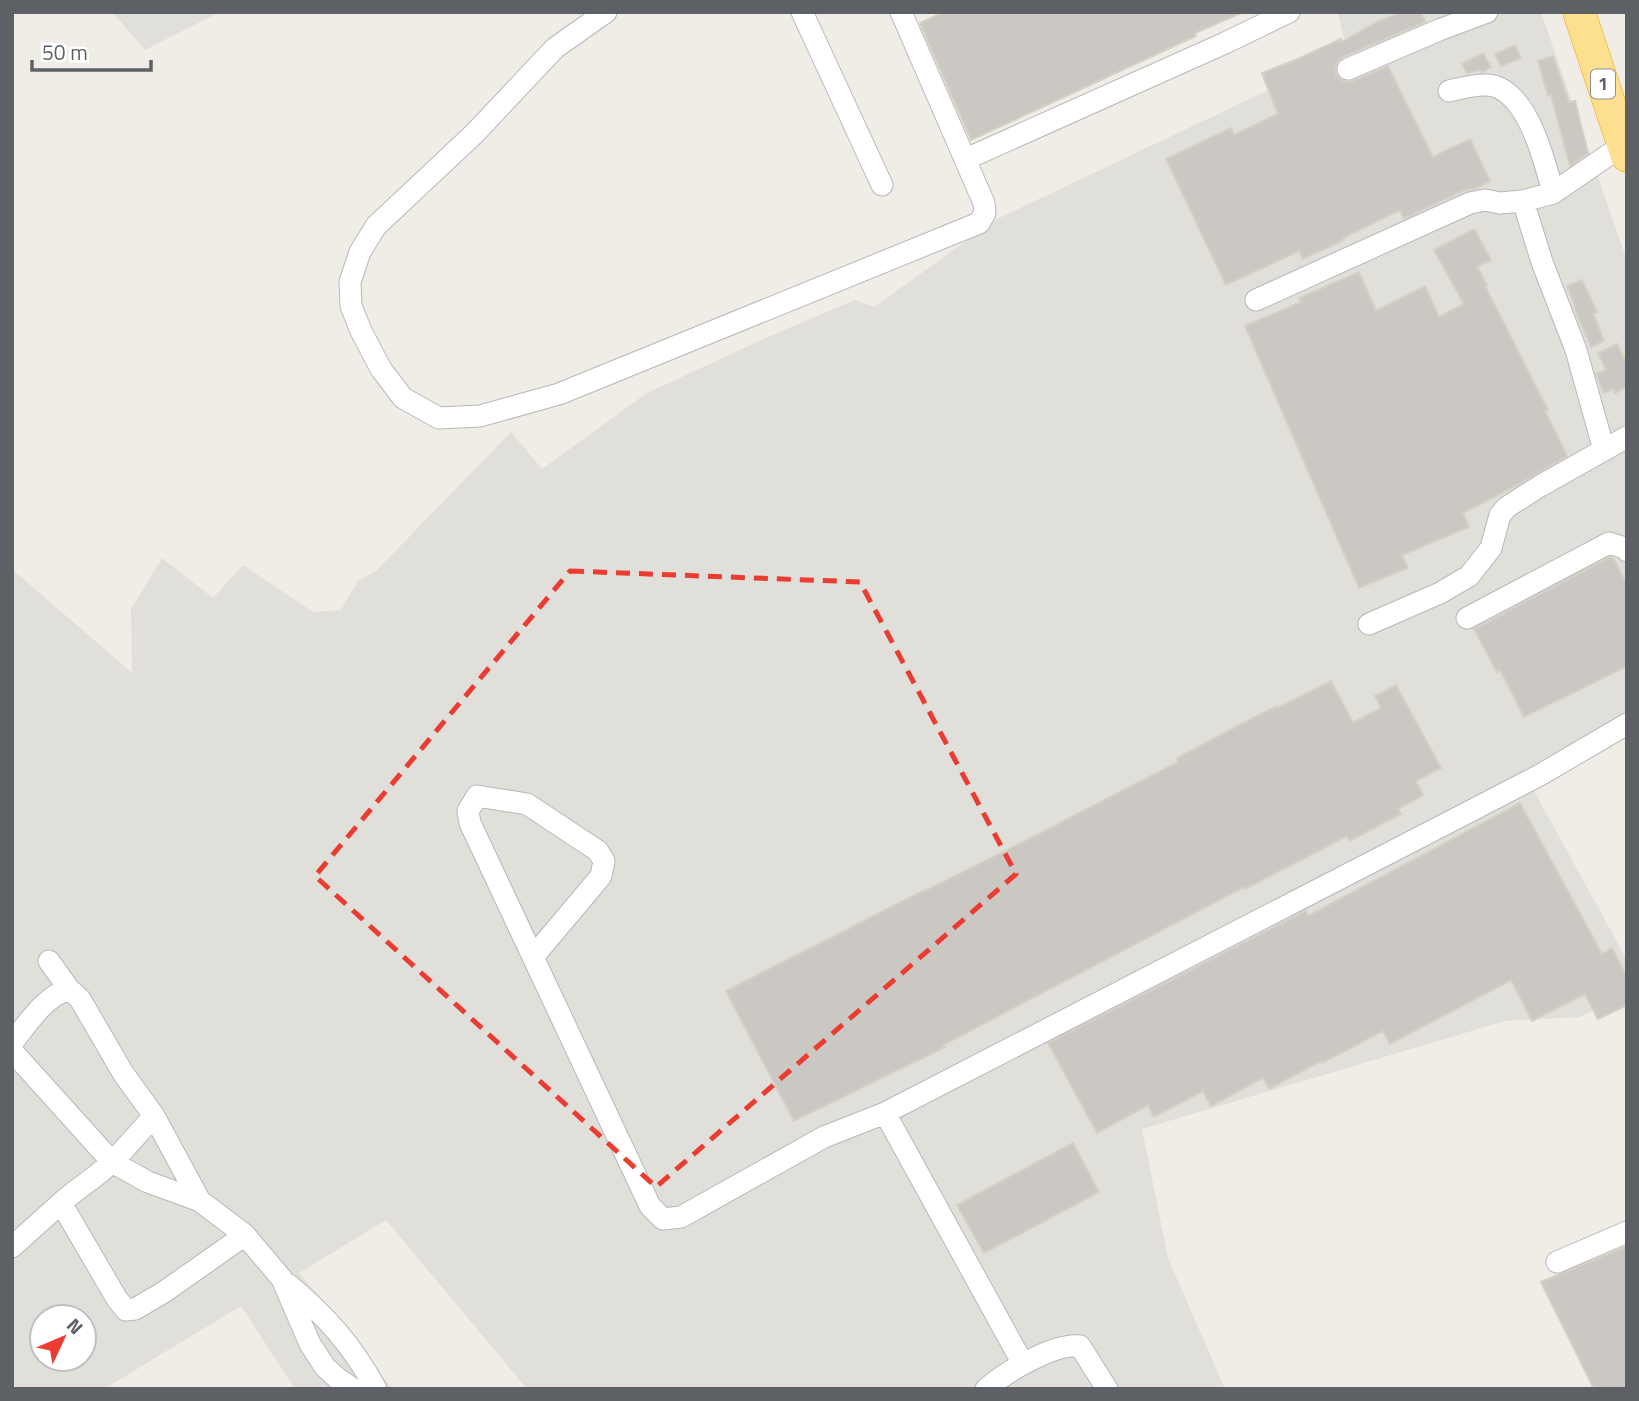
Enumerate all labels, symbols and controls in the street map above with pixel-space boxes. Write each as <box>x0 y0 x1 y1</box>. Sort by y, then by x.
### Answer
scale bar <box>32 28 150 72</box>
text: 50 m <box>42 36 88 68</box>
road number: 1 <box>1591 70 1615 98</box>
north arrow <box>28 1303 98 1373</box>
text: N <box>61 1311 91 1341</box>

